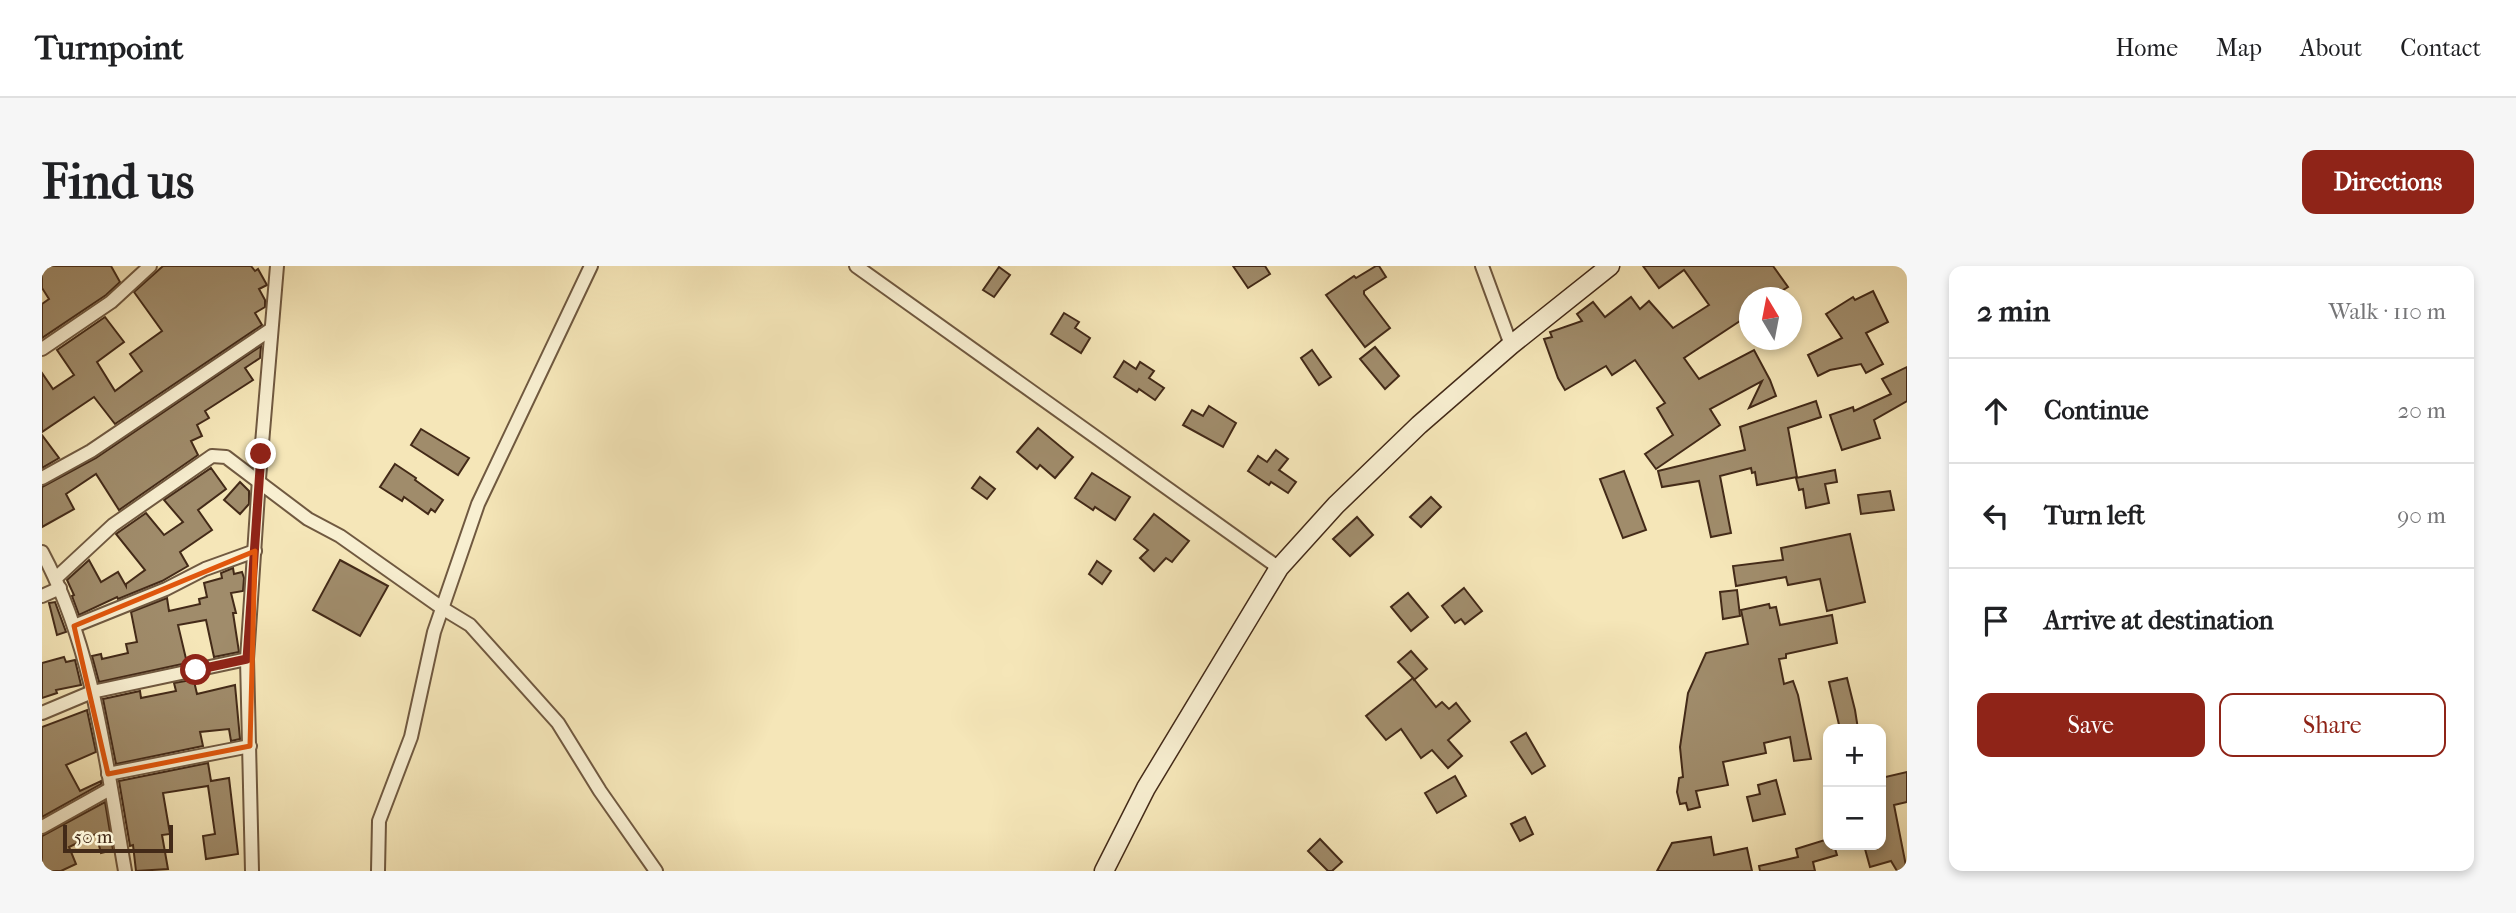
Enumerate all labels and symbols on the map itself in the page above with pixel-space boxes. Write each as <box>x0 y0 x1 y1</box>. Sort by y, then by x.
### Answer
north arrow <box>1739 287 1802 350</box>
route end <box>245 438 276 469</box>
route start <box>180 654 211 685</box>
scale bar <box>63 822 173 854</box>

